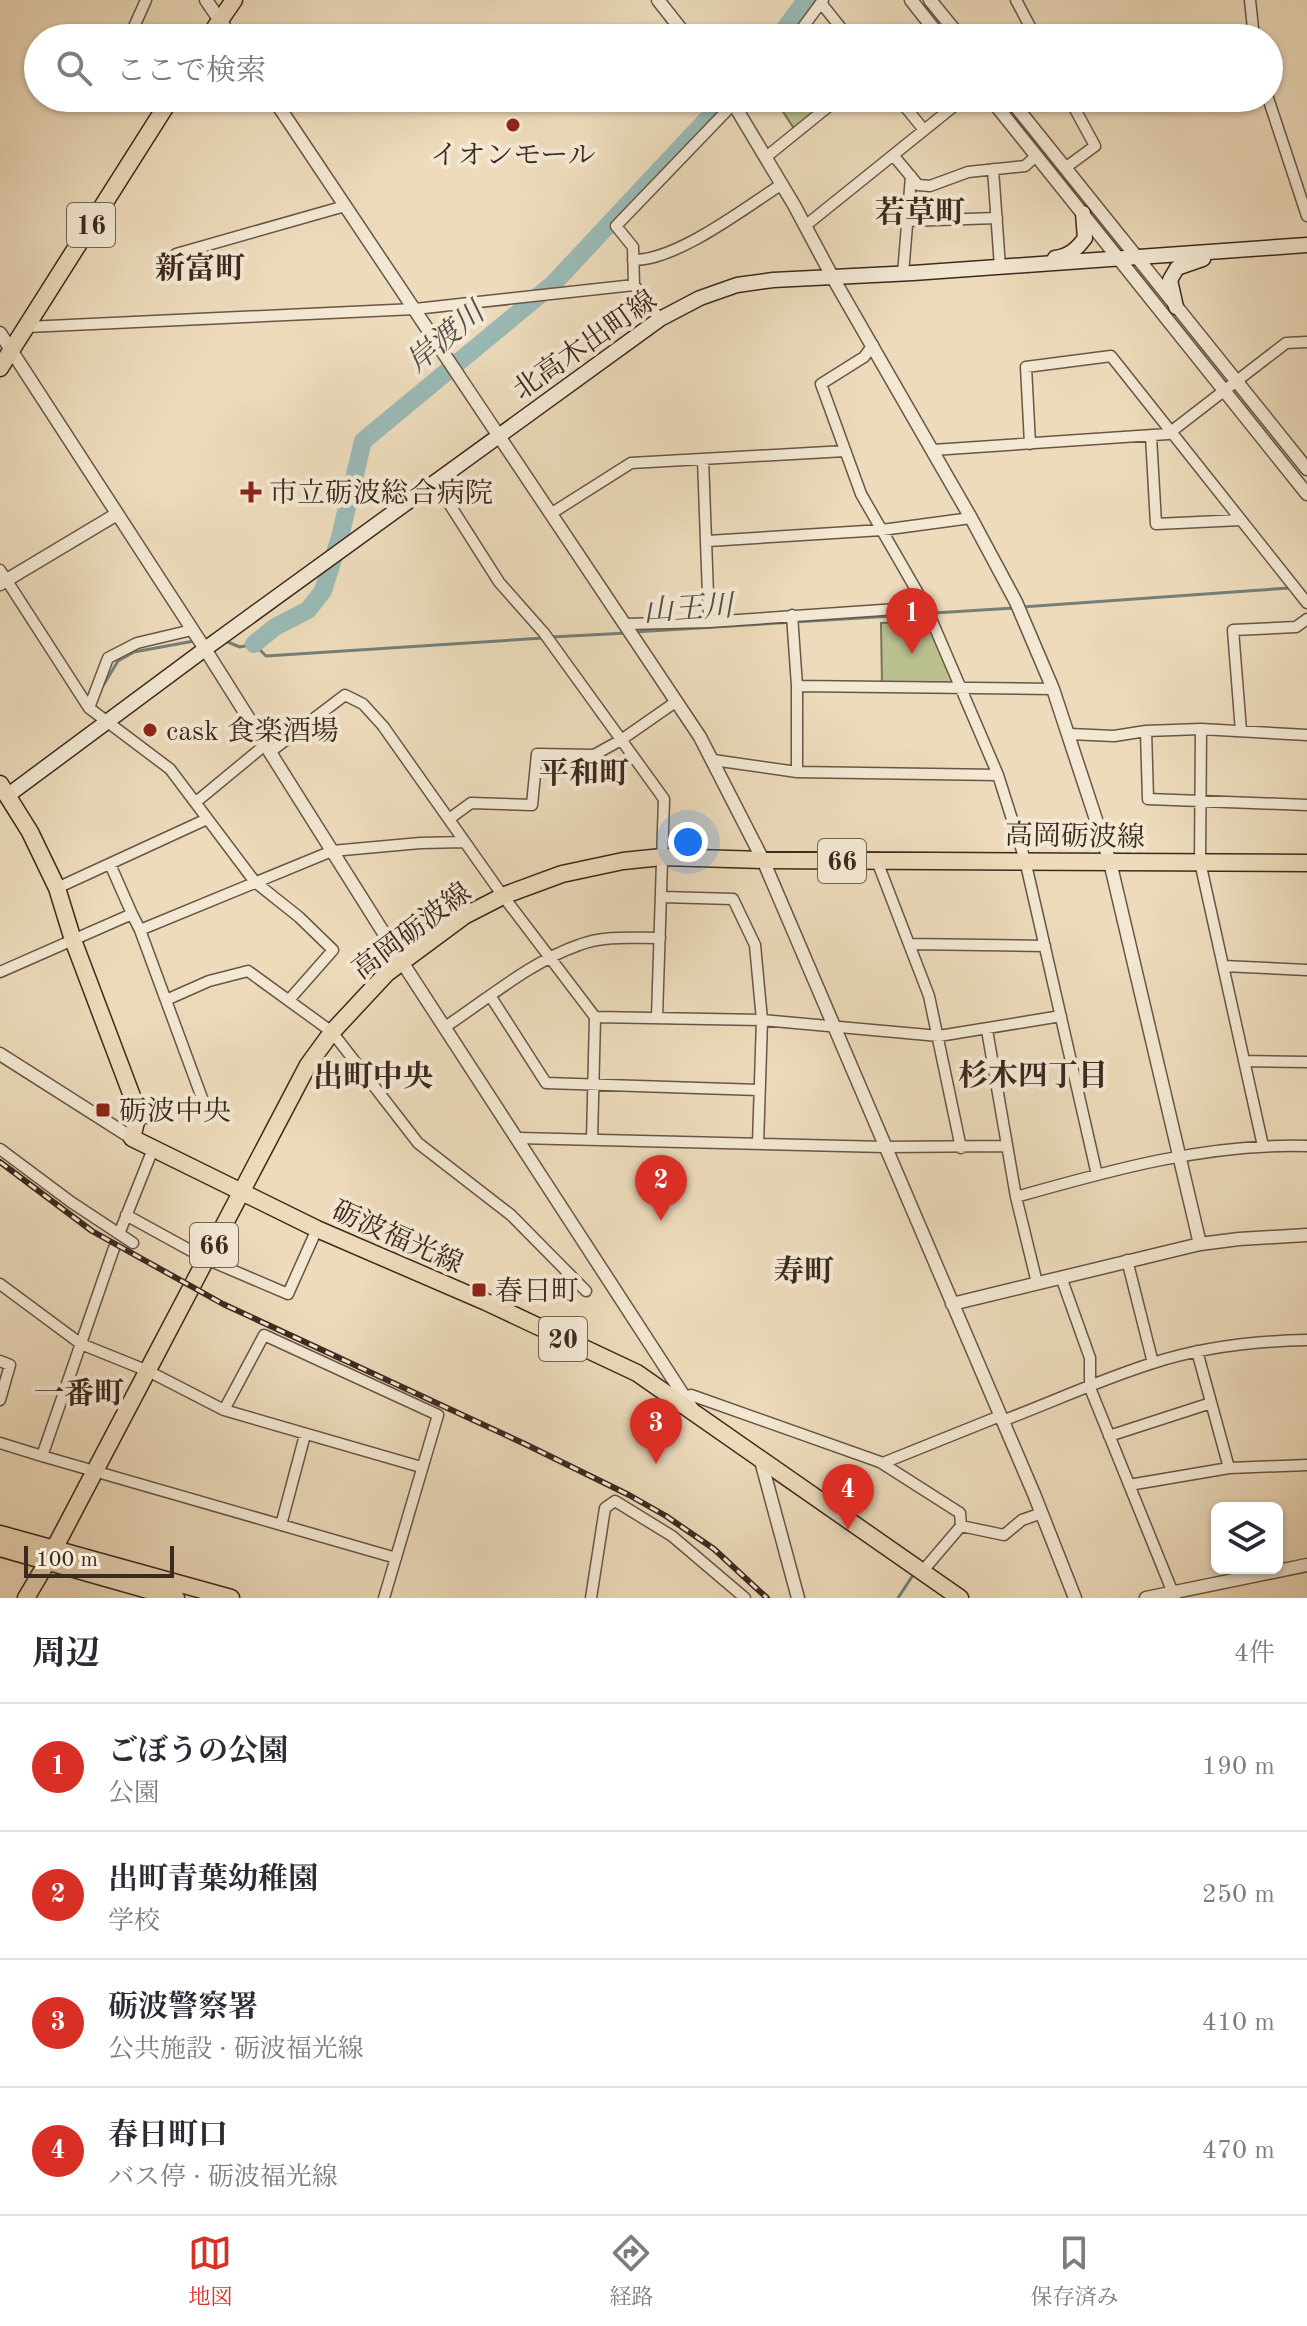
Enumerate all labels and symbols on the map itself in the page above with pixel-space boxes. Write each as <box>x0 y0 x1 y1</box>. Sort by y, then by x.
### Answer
marker: イオンモール <box>504 116 522 134</box>
place label: イオンモール <box>430 142 596 171</box>
district label: 若草町 <box>875 196 965 229</box>
road number: 16 <box>67 203 115 247</box>
district label: 新富町 <box>155 252 245 285</box>
street label: 北高木出町線 <box>507 284 663 406</box>
water label: 岸渡川 <box>400 294 493 379</box>
place label: 市立砺波総合病院 <box>269 478 493 509</box>
marker: 市立砺波総合病院 <box>240 481 262 503</box>
pin: 1 <box>886 588 938 654</box>
water label: 山王川 <box>642 590 737 628</box>
place label: cask 食楽酒場 <box>166 716 339 747</box>
marker: cask 食楽酒場 <box>141 721 159 739</box>
district label: 平和町 <box>539 757 629 790</box>
street label: 高岡砺波線 <box>1005 820 1145 853</box>
your location <box>668 822 708 862</box>
road number: 66 <box>818 839 866 883</box>
street label: 高岡砺波線 <box>347 877 477 986</box>
district label: 杉木四丁目 <box>958 1059 1108 1092</box>
district label: 出町中央 <box>313 1060 433 1093</box>
place label: 砺波中央 <box>119 1096 231 1127</box>
marker: 砺波中央 <box>94 1101 112 1119</box>
pin: 2 <box>635 1155 687 1221</box>
street label: 砺波福光線 <box>327 1195 468 1280</box>
road number: 66 <box>190 1223 238 1267</box>
district label: 寿町 <box>774 1255 834 1288</box>
place label: 春日町 <box>495 1276 579 1307</box>
marker: 春日町 <box>470 1281 488 1299</box>
road number: 20 <box>539 1317 587 1361</box>
district label: 一番町 <box>34 1377 124 1410</box>
pin: 3 <box>630 1398 682 1464</box>
pin: 4 <box>822 1464 874 1530</box>
scale bar <box>24 1542 174 1578</box>

